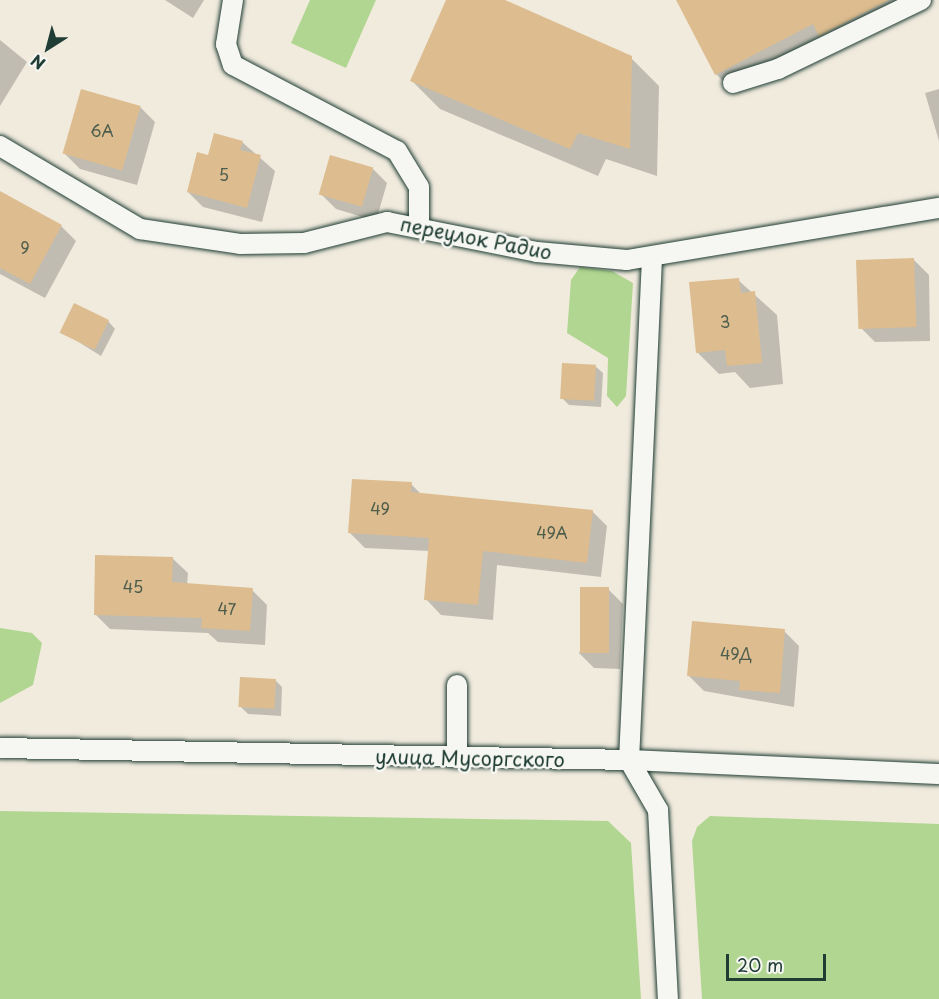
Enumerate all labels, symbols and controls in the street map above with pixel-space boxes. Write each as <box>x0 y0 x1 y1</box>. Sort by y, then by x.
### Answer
north arrow <box>18 18 78 78</box>
text: N <box>25 49 50 76</box>
house number: 6А <box>90 120 114 140</box>
house number: 5 <box>219 164 229 184</box>
street label: переулок Радио <box>398 211 554 265</box>
house number: 9 <box>20 237 30 257</box>
house number: 3 <box>720 311 730 331</box>
house number: 49 <box>370 498 390 518</box>
house number: 49А <box>536 522 568 542</box>
house number: 45 <box>123 576 143 596</box>
house number: 47 <box>218 598 236 618</box>
house number: 49Д <box>720 643 752 663</box>
street label: улица Мусоргского <box>374 744 566 772</box>
scale bar <box>729 942 830 980</box>
text: 20 m <box>737 951 783 978</box>

